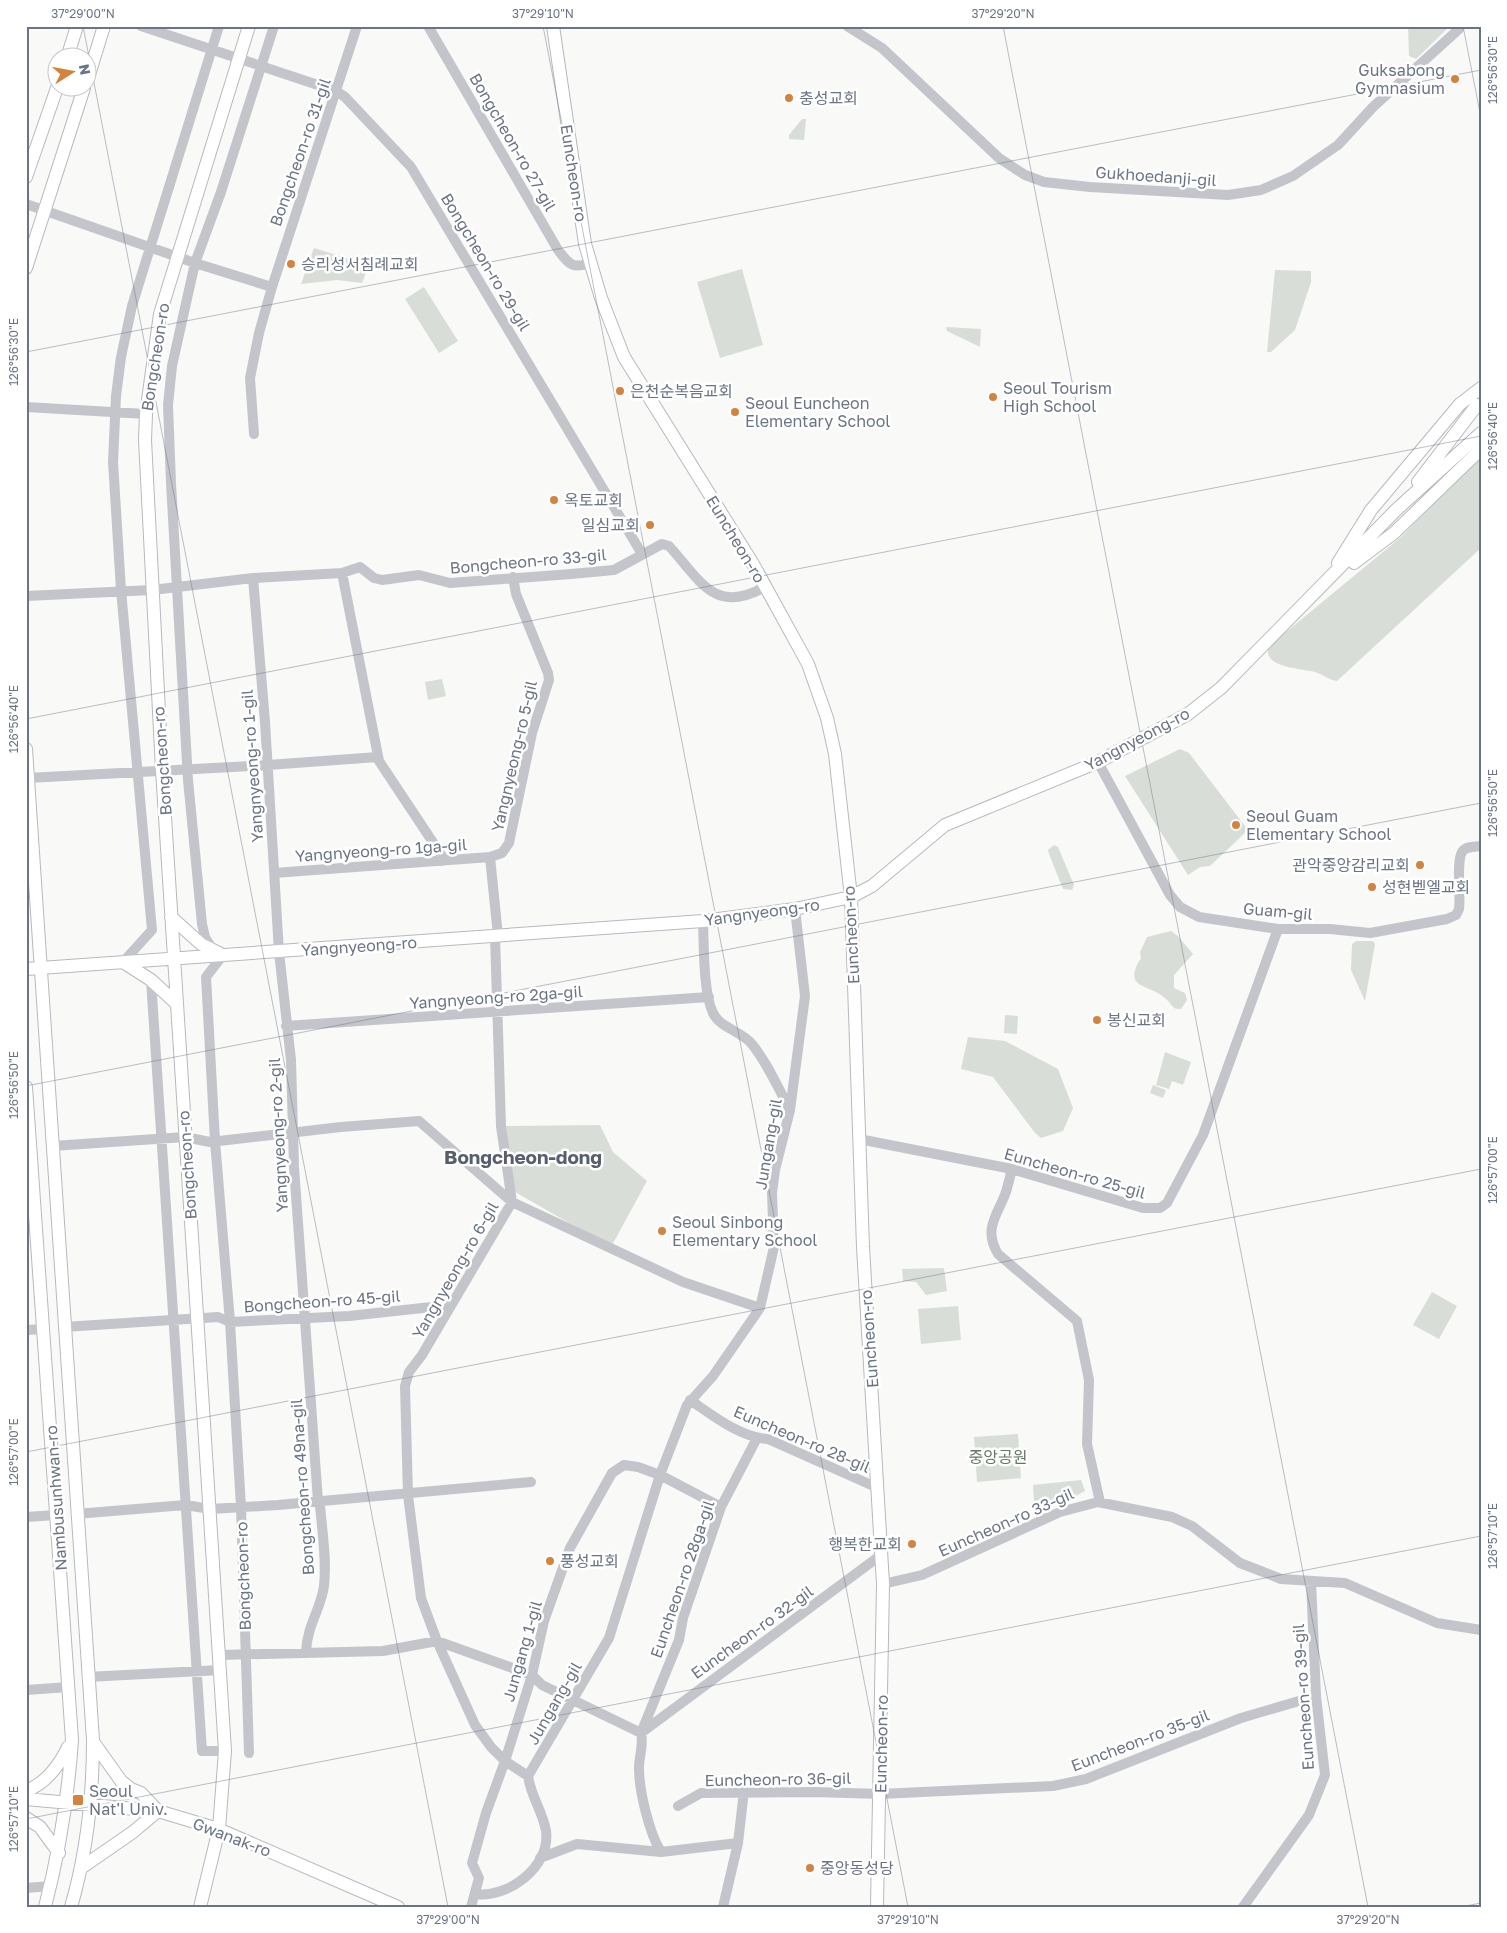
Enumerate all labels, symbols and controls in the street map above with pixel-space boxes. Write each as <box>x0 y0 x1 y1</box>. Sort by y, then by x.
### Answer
text: 37°29'00"N <box>51 6 115 21</box>
text: 37°29'10"N <box>512 6 574 21</box>
text: 37°29'20"N <box>971 6 1035 21</box>
text: 126°56'30"E <box>1485 36 1500 104</box>
north arrow <box>48 48 98 98</box>
place label: Guksabong Gymnasium <box>1355 60 1445 98</box>
text: N <box>76 63 95 76</box>
street label: Bongcheon-ro 27-gil <box>465 69 561 215</box>
marker: Guksabong Gymnasium <box>1449 73 1461 85</box>
street label: Bongcheon-ro 31-gil <box>265 75 335 229</box>
place label: 충성교회 <box>799 88 858 108</box>
marker: 충성교회 <box>783 92 795 104</box>
street label: Euncheon-ro <box>556 123 592 223</box>
street label: Gukhoedanji-gil <box>1095 162 1217 190</box>
street label: Bongcheon-ro 29-gil <box>437 189 535 335</box>
place label: 승리성서침례교회 <box>301 254 419 274</box>
marker: 승리성서침례교회 <box>285 258 297 270</box>
street label: Bongcheon-ro <box>137 302 173 412</box>
text: 126°56'30"E <box>6 318 21 386</box>
place label: Seoul Tourism High School <box>1003 378 1112 416</box>
place label: 은천순복음교회 <box>630 381 733 401</box>
marker: 은천순복음교회 <box>614 385 626 397</box>
marker: Seoul Tourism High School <box>987 391 999 403</box>
place label: Seoul Euncheon Elementary School <box>745 393 890 431</box>
text: 126°56'40"E <box>1485 402 1500 470</box>
marker: Seoul Euncheon Elementary School <box>729 406 741 418</box>
place label: 옥토교회 <box>564 490 623 510</box>
street label: Euncheon-ro <box>702 492 770 586</box>
marker: 옥토교회 <box>548 494 560 506</box>
place label: 일심교회 <box>581 515 640 535</box>
marker: 일심교회 <box>644 519 656 531</box>
street label: Bongcheon-ro 33-gil <box>449 544 607 578</box>
street label: Yangnyeong-ro 5-gil <box>487 678 541 834</box>
text: 126°56'40"E <box>6 685 21 753</box>
street label: Yangnyeong-ro 1-gil <box>237 689 267 843</box>
street label: Yangnyeong-ro <box>1081 703 1193 775</box>
street label: Bongcheon-ro <box>148 706 176 816</box>
text: 126°56'50"E <box>1485 769 1500 837</box>
place label: Seoul Guam Elementary School <box>1246 806 1391 844</box>
marker: Seoul Guam Elementary School <box>1230 819 1242 831</box>
street label: Yangnyeong-ro 1ga-gil <box>294 834 468 866</box>
place label: 관악중앙감리교회 <box>1292 855 1410 875</box>
marker: 관악중앙감리교회 <box>1414 859 1426 871</box>
place label: 성현벧엘교회 <box>1382 877 1470 897</box>
marker: 성현벧엘교회 <box>1366 881 1378 893</box>
street label: Euncheon-ro <box>838 885 864 985</box>
street label: Yangnyeong-ro <box>703 894 821 930</box>
street label: Guam-gil <box>1243 898 1313 924</box>
street label: Yangnyeong-ro <box>300 932 418 960</box>
street label: Yangnyeong-ro 2ga-gil <box>409 981 583 1013</box>
place label: 봉신교회 <box>1107 1010 1166 1030</box>
marker: 봉신교회 <box>1091 1014 1103 1026</box>
text: 126°56'50"E <box>6 1051 21 1119</box>
street label: Yangnyeong-ro 2-gil <box>264 1057 292 1213</box>
street label: Jungang-gil <box>750 1097 786 1191</box>
street label: Bongcheon-ro <box>173 1110 201 1220</box>
text: 126°57'00"E <box>1485 1136 1500 1204</box>
street label: Euncheon-ro 25-gil <box>1002 1143 1148 1203</box>
district label: Bongcheon-dong <box>444 1145 602 1168</box>
street label: Yangnyeong-ro 6-gil <box>408 1198 502 1342</box>
place label: Seoul Sinbong Elementary School <box>672 1212 817 1250</box>
marker: Seoul Sinbong Elementary School <box>656 1225 668 1237</box>
street label: Bongcheon-ro 45-gil <box>243 1286 401 1316</box>
street label: Euncheon-ro <box>856 1289 882 1389</box>
street label: Bongcheon-ro 49na-gil <box>286 1398 318 1576</box>
street label: Euncheon-ro 28-gil <box>731 1401 873 1477</box>
text: 126°57'00"E <box>6 1418 21 1486</box>
street label: Nambusunhwan-ro <box>41 1425 71 1571</box>
park label: 중앙공원 <box>969 1447 1027 1467</box>
street label: Euncheon-ro 33-gil <box>935 1483 1077 1561</box>
street label: Euncheon-ro 28ga-gil <box>646 1497 718 1661</box>
text: 126°57'10"E <box>1485 1503 1500 1569</box>
street label: Bongcheon-ro <box>231 1521 255 1631</box>
place label: 행복한교회 <box>828 1534 902 1554</box>
marker: 행복한교회 <box>906 1538 918 1550</box>
place label: 풍성교회 <box>560 1551 619 1571</box>
marker: 풍성교회 <box>544 1555 556 1567</box>
street label: Euncheon-ro 32-gil <box>687 1581 817 1683</box>
street label: Jungang 1-gil <box>498 1598 546 1704</box>
street label: Euncheon-ro 39-gil <box>1288 1623 1318 1771</box>
street label: Jungang-gil <box>522 1658 586 1748</box>
street label: Euncheon-ro <box>870 1695 892 1793</box>
street label: Euncheon-ro 35-gil <box>1068 1704 1212 1776</box>
street label: Euncheon-ro 36-gil <box>704 1768 852 1790</box>
place label: Seoul Nat'l Univ. <box>89 1781 168 1819</box>
text: 126°57'10"E <box>6 1786 21 1852</box>
marker: Seoul Nat'l Univ. <box>71 1793 85 1807</box>
street label: Gwanak-ro <box>190 1813 274 1861</box>
place label: 중앙동성당 <box>820 1858 894 1878</box>
marker: 중앙동성당 <box>804 1862 816 1874</box>
text: 37°29'00"N <box>416 1912 480 1927</box>
text: 37°29'10"N <box>877 1912 939 1927</box>
text: 37°29'20"N <box>1336 1912 1400 1927</box>

